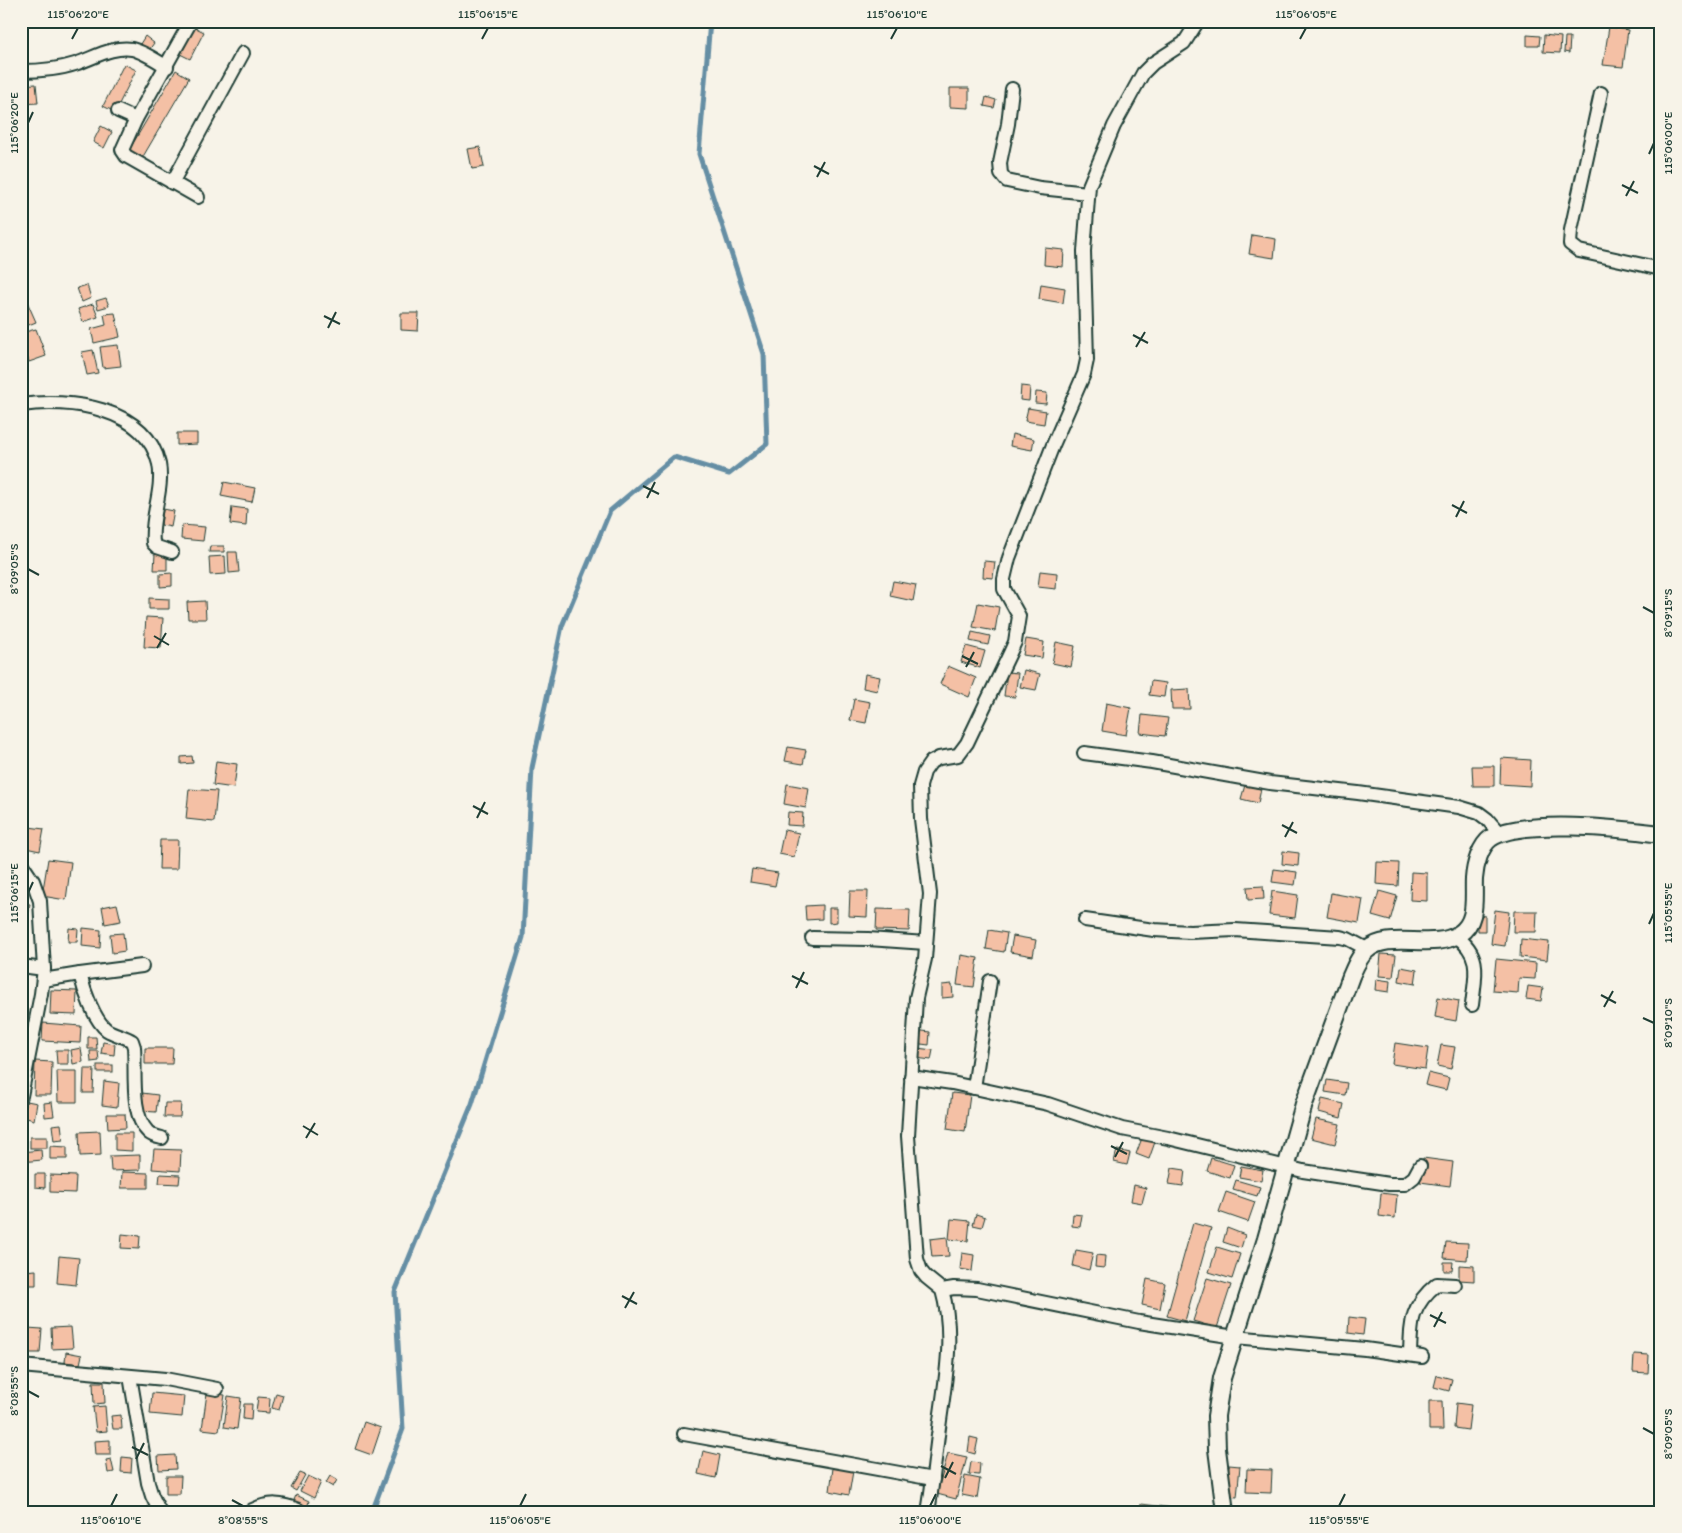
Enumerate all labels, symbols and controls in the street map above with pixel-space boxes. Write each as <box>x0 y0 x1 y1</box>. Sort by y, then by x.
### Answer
text: 115°06'20"E <box>47 7 109 21</box>
text: 115°06'15"E <box>458 7 518 21</box>
text: 115°06'10"E <box>867 7 928 21</box>
text: 115°06'05"E <box>1275 7 1337 21</box>
text: 115°06'20"E <box>7 92 21 154</box>
text: 115°06'00"E <box>1661 111 1675 174</box>
text: 8°09'05"S <box>7 543 21 594</box>
text: 8°09'15"S <box>1661 588 1675 638</box>
text: 115°06'15"E <box>7 863 21 923</box>
text: 115°05'55"E <box>1661 882 1675 943</box>
text: 8°09'10"S <box>1661 998 1675 1048</box>
text: 8°08'55"S <box>7 1366 21 1416</box>
text: 8°09'05"S <box>1661 1408 1675 1459</box>
text: 115°06'10"E <box>81 1513 142 1527</box>
text: 8°08'55"S <box>218 1513 268 1527</box>
text: 115°06'05"E <box>489 1513 551 1527</box>
text: 115°06'00"E <box>899 1513 962 1527</box>
text: 115°05'55"E <box>1309 1513 1370 1527</box>

